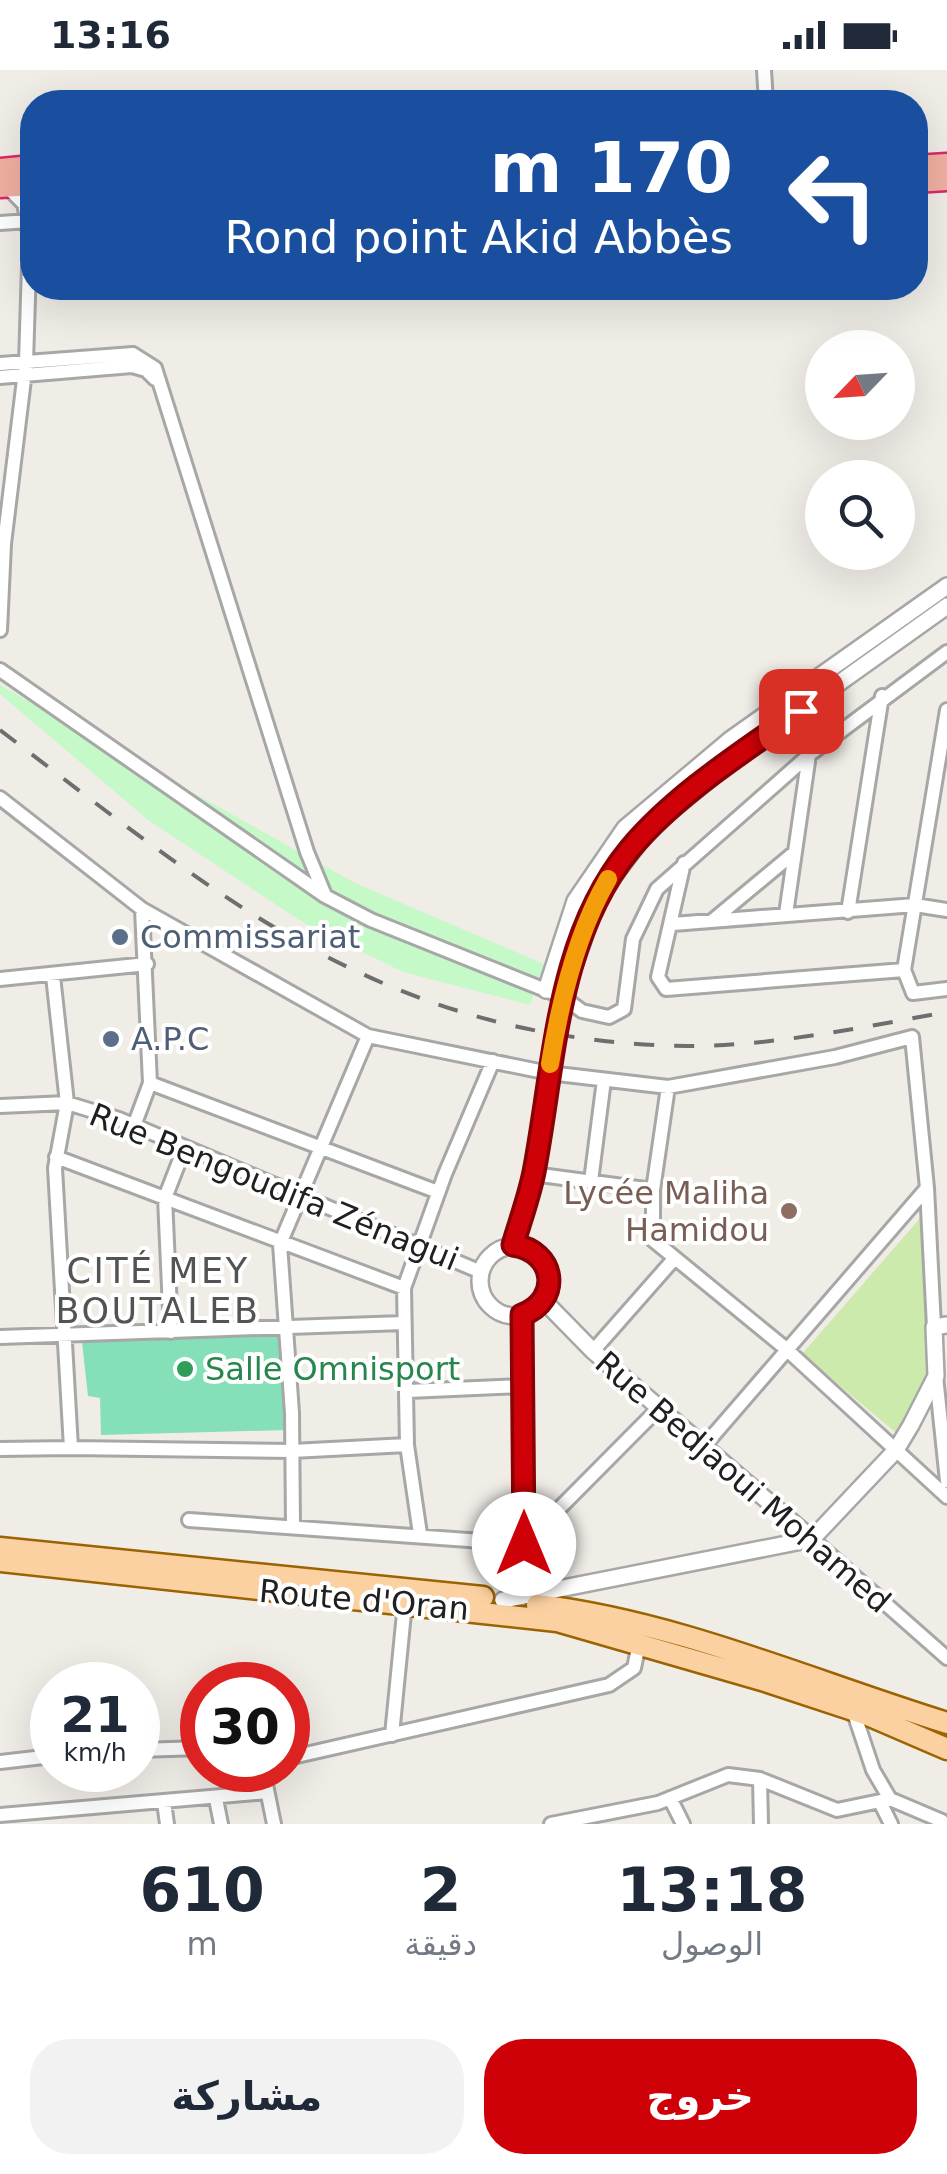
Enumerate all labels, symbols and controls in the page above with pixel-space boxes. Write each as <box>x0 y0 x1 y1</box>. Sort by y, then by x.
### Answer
text: 13:16 <box>50 13 171 57</box>
text: 170 m <box>490 127 733 209</box>
icon: left <box>768 130 898 260</box>
text: Rond point Akid Abbès <box>225 211 733 264</box>
north arrow <box>805 330 915 440</box>
map controls <box>805 330 915 570</box>
button: search <box>805 460 915 570</box>
pin <box>759 669 844 754</box>
icon: arrive <box>774 684 829 739</box>
place label: Commissariat <box>140 918 360 956</box>
marker: Commissariat <box>109 926 131 948</box>
place label: A.P.C <box>131 1020 209 1058</box>
marker: A.P.C <box>100 1028 122 1050</box>
street label: Rue Bengoudifa Zénagui <box>84 1096 464 1278</box>
place label: Lycée Maliha Hamidou <box>563 1174 769 1249</box>
marker: Lycée Maliha Hamidou <box>778 1200 800 1222</box>
district label: CITÉ MEY BOUTALEB <box>56 1250 260 1331</box>
street label: Rue Bedjaoui Mohamed <box>588 1343 898 1621</box>
place label: Salle Omnisport <box>205 1350 460 1388</box>
marker: Salle Omnisport <box>174 1358 196 1380</box>
position arrow <box>472 1492 576 1596</box>
street label: Route d'Oran <box>258 1572 470 1628</box>
speed limit sign: 30 <box>180 1662 310 1792</box>
text: 21 <box>60 1686 130 1744</box>
text: km/h <box>63 1738 127 1767</box>
text: 610 <box>140 1855 265 1925</box>
text: 2 <box>420 1855 462 1925</box>
text: 13:18 <box>616 1855 807 1925</box>
text: m <box>187 1925 218 1963</box>
text: دقيقة <box>404 1925 477 1963</box>
text: الوصول <box>661 1925 763 1963</box>
button: مشاركة <box>30 2039 464 2154</box>
button: خروج <box>484 2039 917 2154</box>

